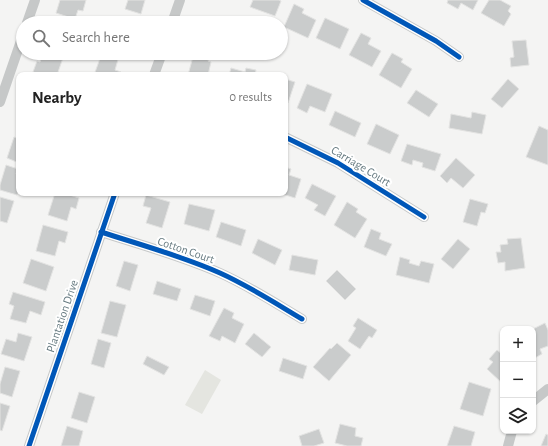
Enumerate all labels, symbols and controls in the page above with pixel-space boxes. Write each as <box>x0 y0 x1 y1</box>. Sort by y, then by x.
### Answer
search box <box>16 16 288 60</box>
icon: search <box>30 27 52 49</box>
text: Search here <box>62 30 130 45</box>
text: Nearby <box>32 89 82 106</box>
text: 0 results <box>229 91 272 104</box>
street label: Carriage Court <box>329 144 393 188</box>
street label: Cotton Court <box>156 235 216 265</box>
street label: Plantation Drive <box>44 278 80 354</box>
map controls <box>500 326 536 434</box>
button: + <box>500 326 536 362</box>
button: − <box>500 362 536 398</box>
button: layers <box>500 398 536 434</box>

